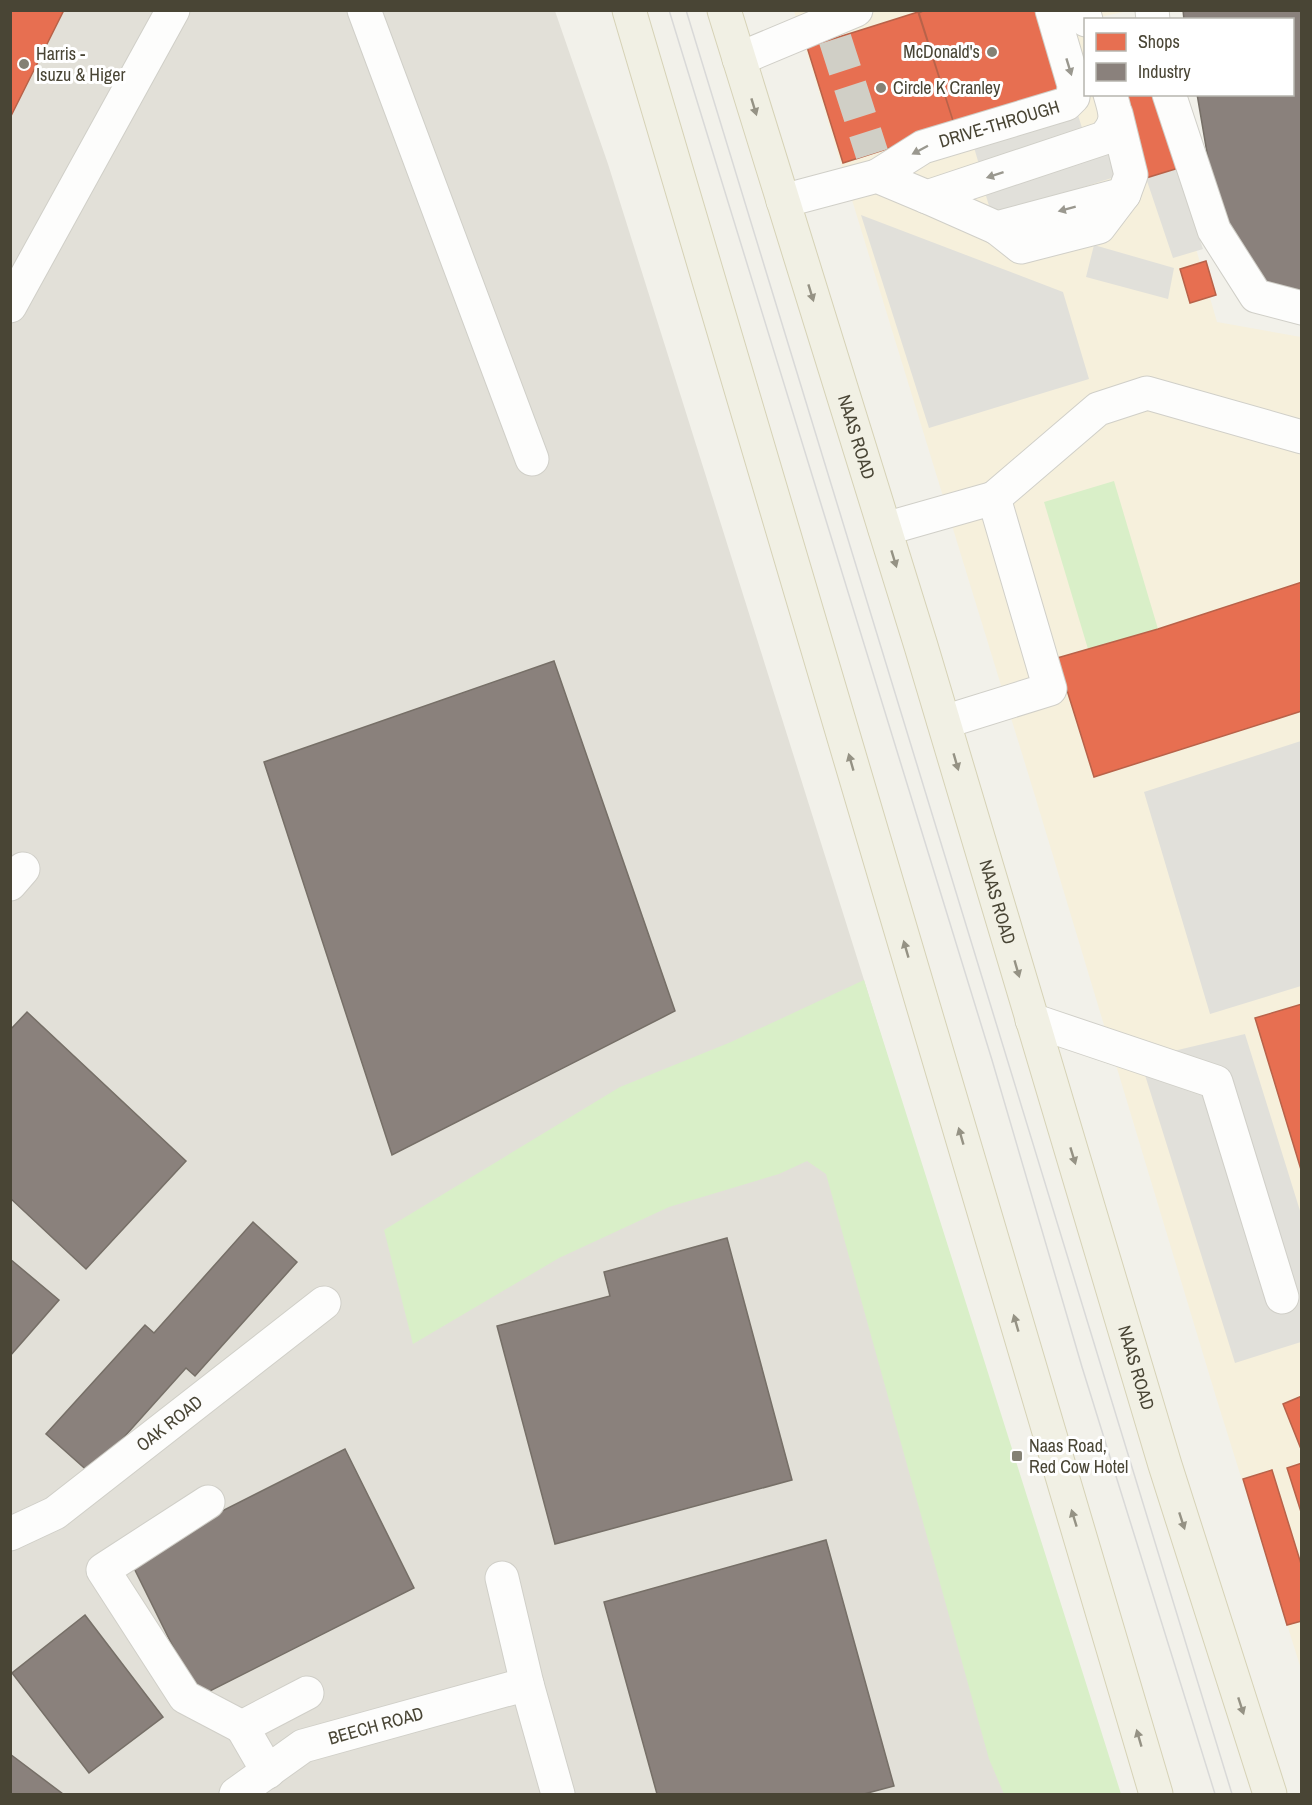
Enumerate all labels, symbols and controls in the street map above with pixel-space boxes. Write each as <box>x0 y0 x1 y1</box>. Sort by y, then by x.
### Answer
legend <box>1084 18 1294 96</box>
text: Shops <box>1138 29 1180 54</box>
place label: McDonald's <box>903 39 980 64</box>
place label: Harris - Isuzu & Higer <box>36 41 126 87</box>
marker: McDonald's <box>985 45 999 59</box>
marker: Harris - Isuzu & Higer <box>17 57 31 71</box>
one-way arrow <box>1065 58 1074 76</box>
text: Industry <box>1138 59 1191 84</box>
place label: Circle K Cranley <box>893 75 1001 100</box>
marker: Circle K Cranley <box>874 81 888 95</box>
street label: DRIVE-THROUGH <box>936 94 1062 154</box>
one-way arrow <box>749 98 759 116</box>
one-way arrow <box>911 145 928 155</box>
one-way arrow <box>986 170 1004 180</box>
one-way arrow <box>1058 205 1076 215</box>
one-way arrow <box>807 284 816 302</box>
street label: NAAS ROAD <box>832 392 882 482</box>
one-way arrow <box>890 550 900 568</box>
one-way arrow <box>846 752 855 770</box>
one-way arrow <box>952 753 961 771</box>
street label: NAAS ROAD <box>973 857 1022 947</box>
one-way arrow <box>901 939 910 957</box>
one-way arrow <box>1013 961 1022 979</box>
one-way arrow <box>956 1127 965 1145</box>
one-way arrow <box>1069 1147 1078 1165</box>
one-way arrow <box>1011 1314 1020 1332</box>
street label: NAAS ROAD <box>1112 1322 1161 1413</box>
street label: OAK ROAD <box>131 1389 208 1457</box>
place label: Naas Road, Red Cow Hotel <box>1029 1433 1128 1479</box>
marker: Naas Road, Red Cow Hotel <box>1010 1449 1024 1463</box>
one-way arrow <box>1069 1508 1078 1526</box>
one-way arrow <box>1178 1512 1188 1530</box>
one-way arrow <box>1237 1697 1247 1715</box>
street label: BEECH ROAD <box>325 1700 426 1750</box>
one-way arrow <box>1134 1729 1143 1747</box>

